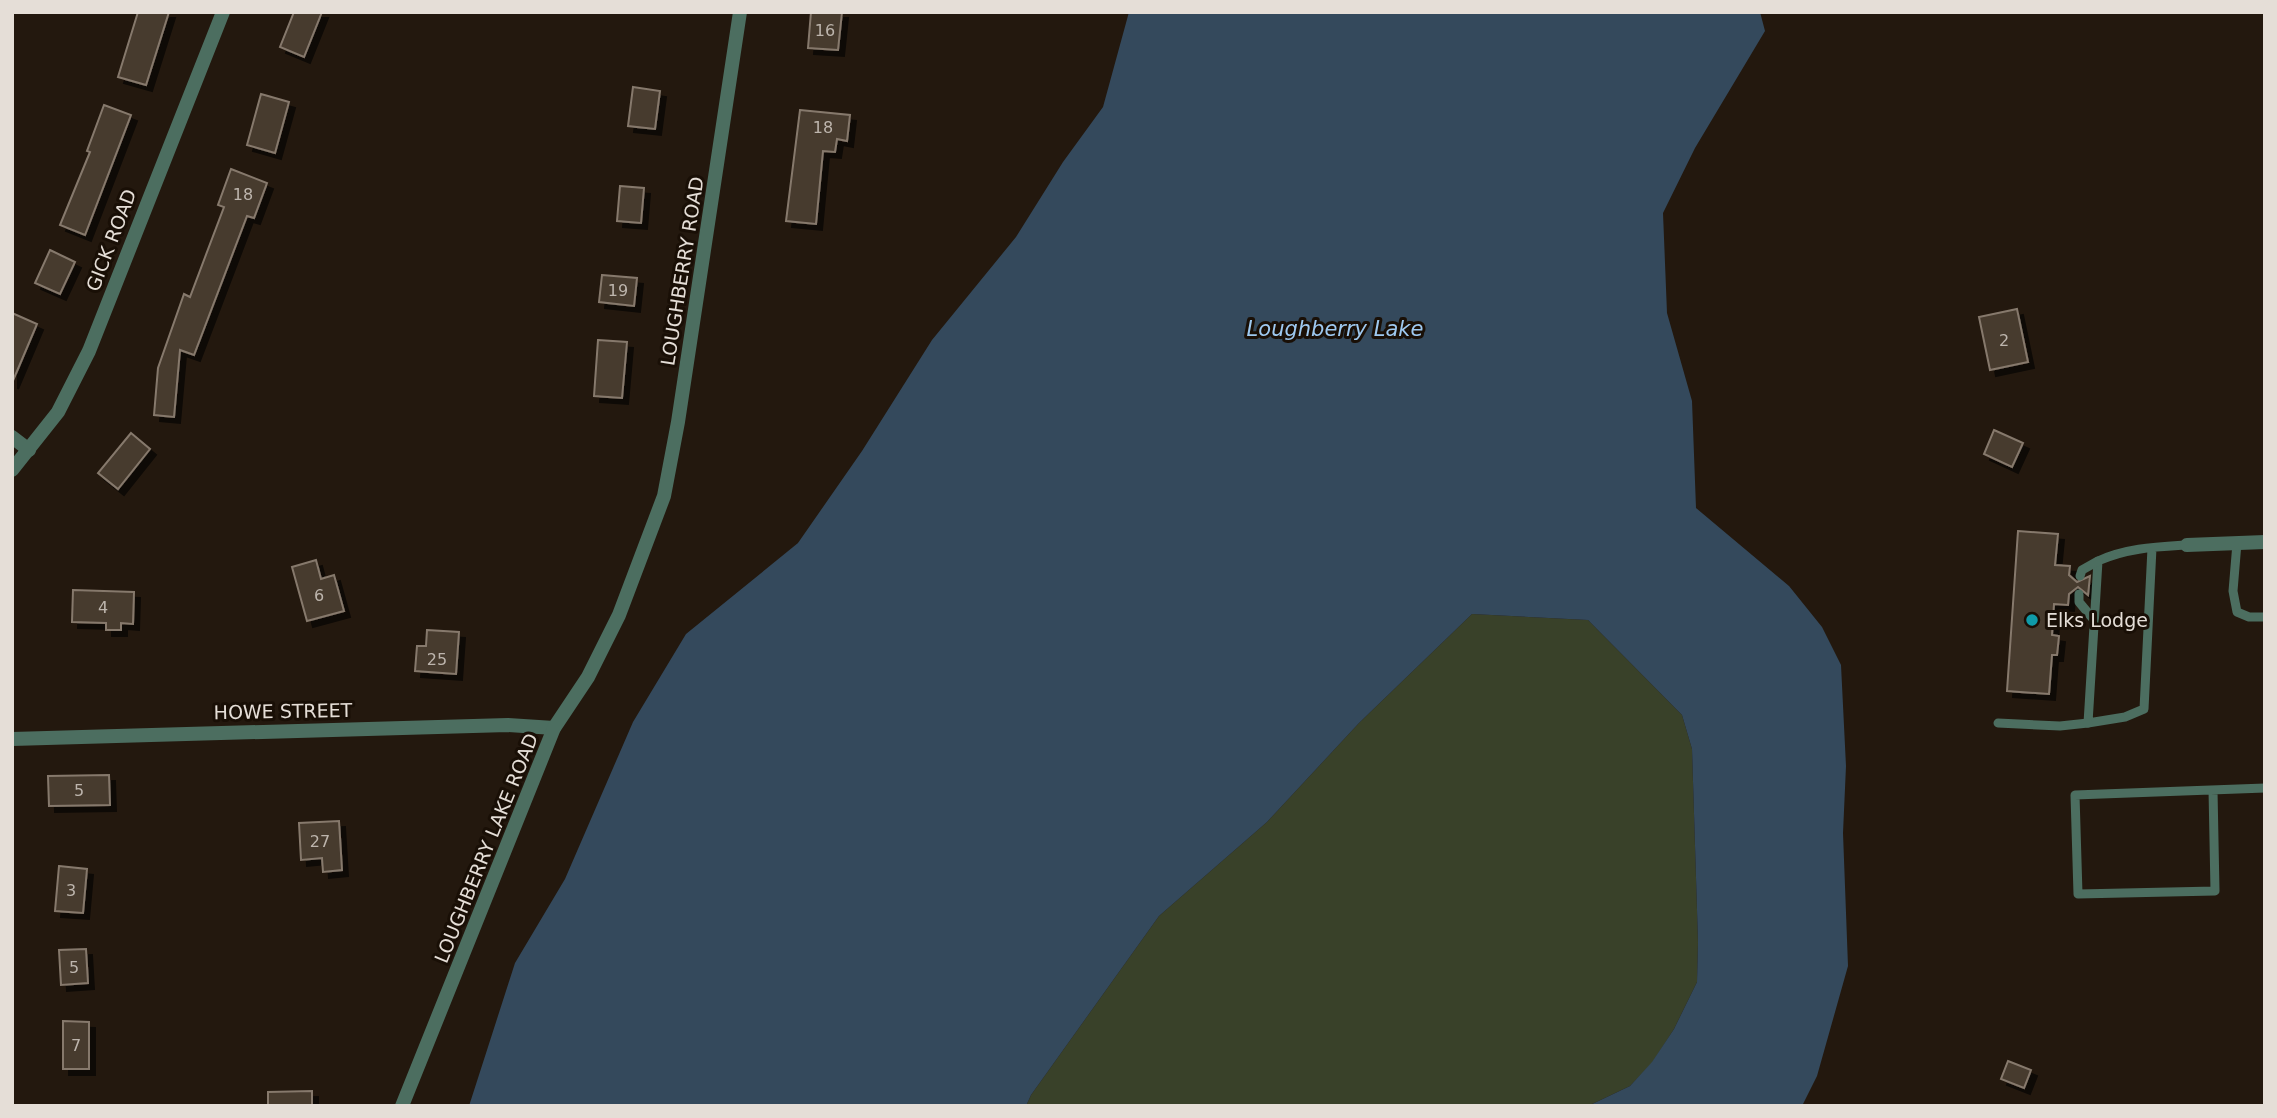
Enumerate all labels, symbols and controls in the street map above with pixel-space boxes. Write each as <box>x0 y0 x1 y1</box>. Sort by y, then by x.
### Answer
house number: 16 <box>815 21 835 40</box>
house number: 18 <box>813 118 833 137</box>
street label: LOUGHBERRY ROAD <box>656 175 708 367</box>
house number: 18 <box>233 185 253 204</box>
street label: GICK ROAD <box>81 186 141 294</box>
house number: 19 <box>608 281 628 300</box>
water label: Loughberry Lake <box>1247 317 1423 341</box>
house number: 2 <box>1999 331 2009 350</box>
house number: 6 <box>314 586 324 605</box>
house number: 4 <box>98 598 108 617</box>
place label: Elks Lodge <box>2046 609 2148 631</box>
marker: Elks Lodge <box>2024 612 2040 628</box>
house number: 25 <box>427 650 447 669</box>
street label: HOWE STREET <box>214 699 353 723</box>
street label: LOUGHBERRY LAKE ROAD <box>430 730 542 966</box>
house number: 5 <box>74 781 84 800</box>
house number: 27 <box>310 832 330 851</box>
house number: 3 <box>66 881 76 900</box>
house number: 5 <box>69 958 79 977</box>
house number: 7 <box>71 1036 81 1055</box>

